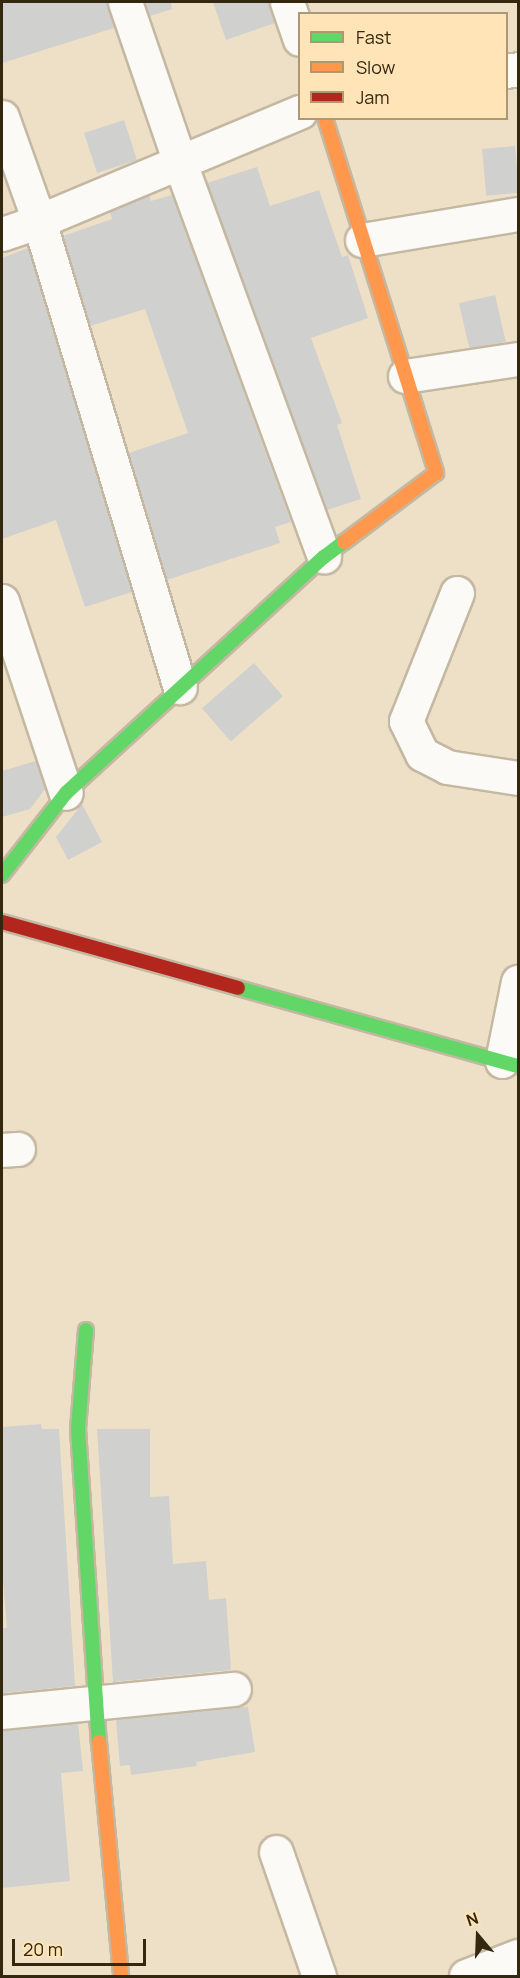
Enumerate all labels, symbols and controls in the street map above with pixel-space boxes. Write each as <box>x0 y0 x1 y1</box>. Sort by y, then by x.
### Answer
legend <box>298 12 508 120</box>
text: Fast <box>356 25 391 49</box>
text: Slow <box>356 55 395 79</box>
text: Jam <box>356 85 390 109</box>
north arrow <box>448 1906 508 1966</box>
text: N <box>463 1907 481 1931</box>
scale bar <box>15 1927 148 1965</box>
text: 20 m <box>23 1937 63 1961</box>

